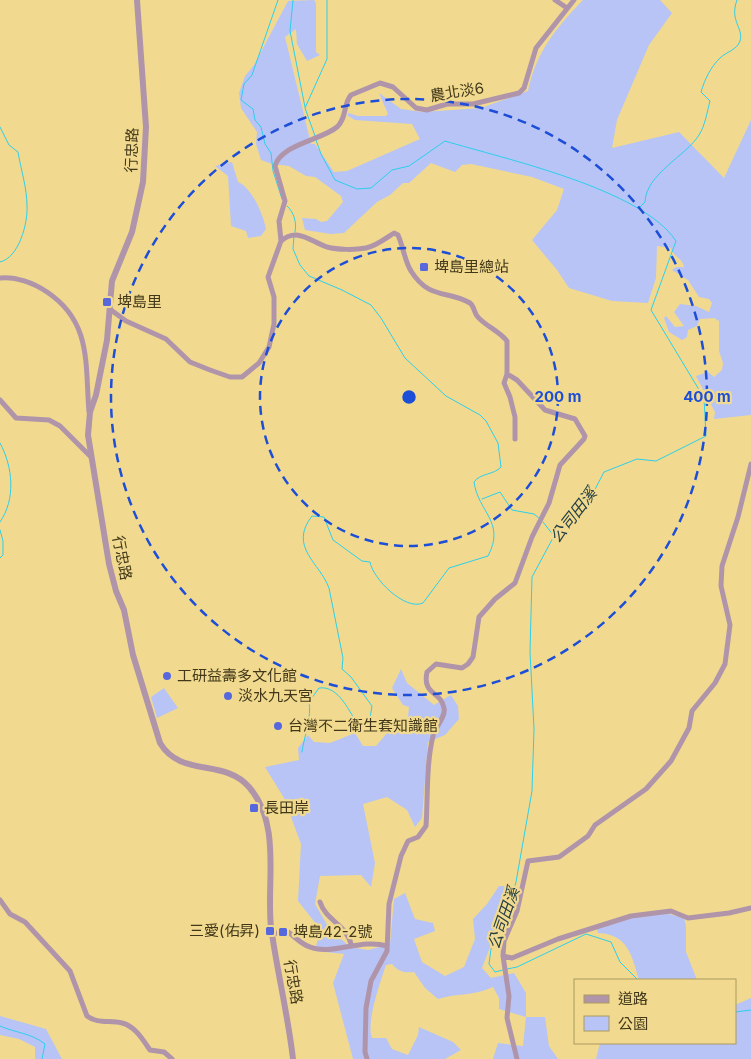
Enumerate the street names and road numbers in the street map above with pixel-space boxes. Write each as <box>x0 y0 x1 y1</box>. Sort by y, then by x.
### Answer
street label: 農北淡6 <box>429 78 485 105</box>
street label: 行忠路 <box>121 127 142 173</box>
street label: 行忠路 <box>109 534 136 582</box>
street label: 行忠路 <box>280 958 307 1006</box>

